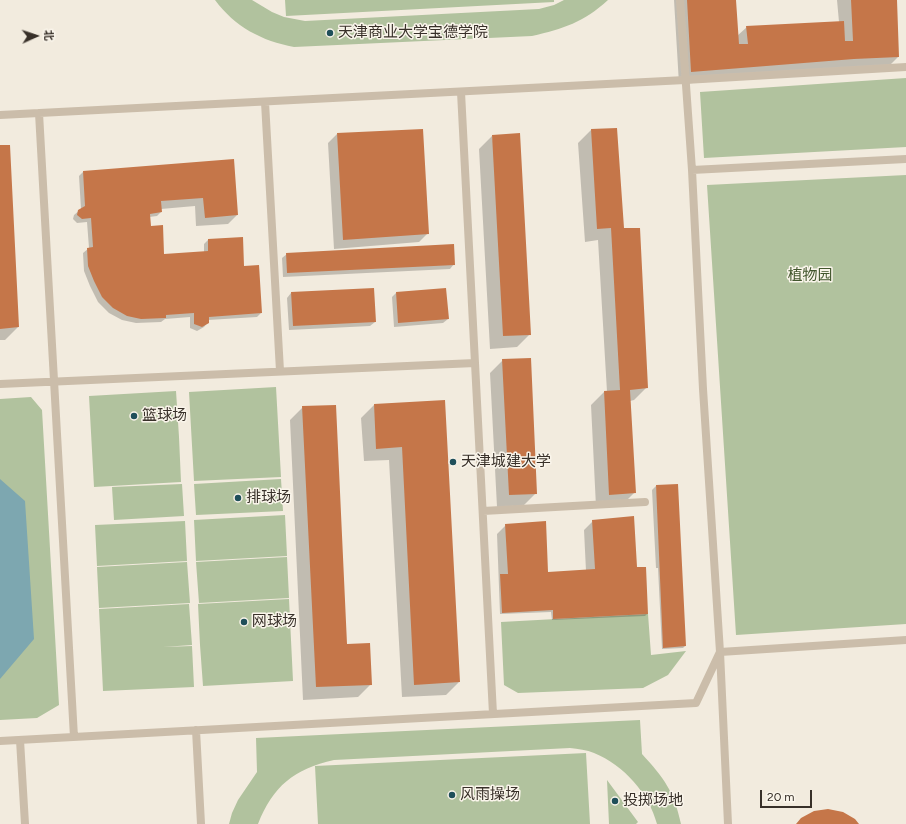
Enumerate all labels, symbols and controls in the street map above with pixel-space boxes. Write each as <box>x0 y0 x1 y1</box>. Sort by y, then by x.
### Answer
north arrow <box>16 16 56 56</box>
place label: 天津商业大学宝德学院 <box>338 24 488 42</box>
marker: 天津商业大学宝德学院 <box>325 28 335 38</box>
text: 北 <box>42 30 55 41</box>
park label: 植物园 <box>788 267 832 285</box>
place label: 篮球场 <box>142 407 187 425</box>
marker: 篮球场 <box>129 411 139 421</box>
place label: 天津城建大学 <box>461 453 551 471</box>
marker: 天津城建大学 <box>448 457 458 467</box>
place label: 排球场 <box>246 489 291 507</box>
marker: 排球场 <box>233 493 243 503</box>
place label: 网球场 <box>252 613 297 631</box>
marker: 网球场 <box>239 617 249 627</box>
scale bar <box>762 782 814 808</box>
place label: 风雨操场 <box>460 786 520 804</box>
marker: 风雨操场 <box>447 790 457 800</box>
text: 20 m <box>767 790 795 804</box>
place label: 投掷场地 <box>623 792 683 810</box>
marker: 投掷场地 <box>610 796 620 806</box>

